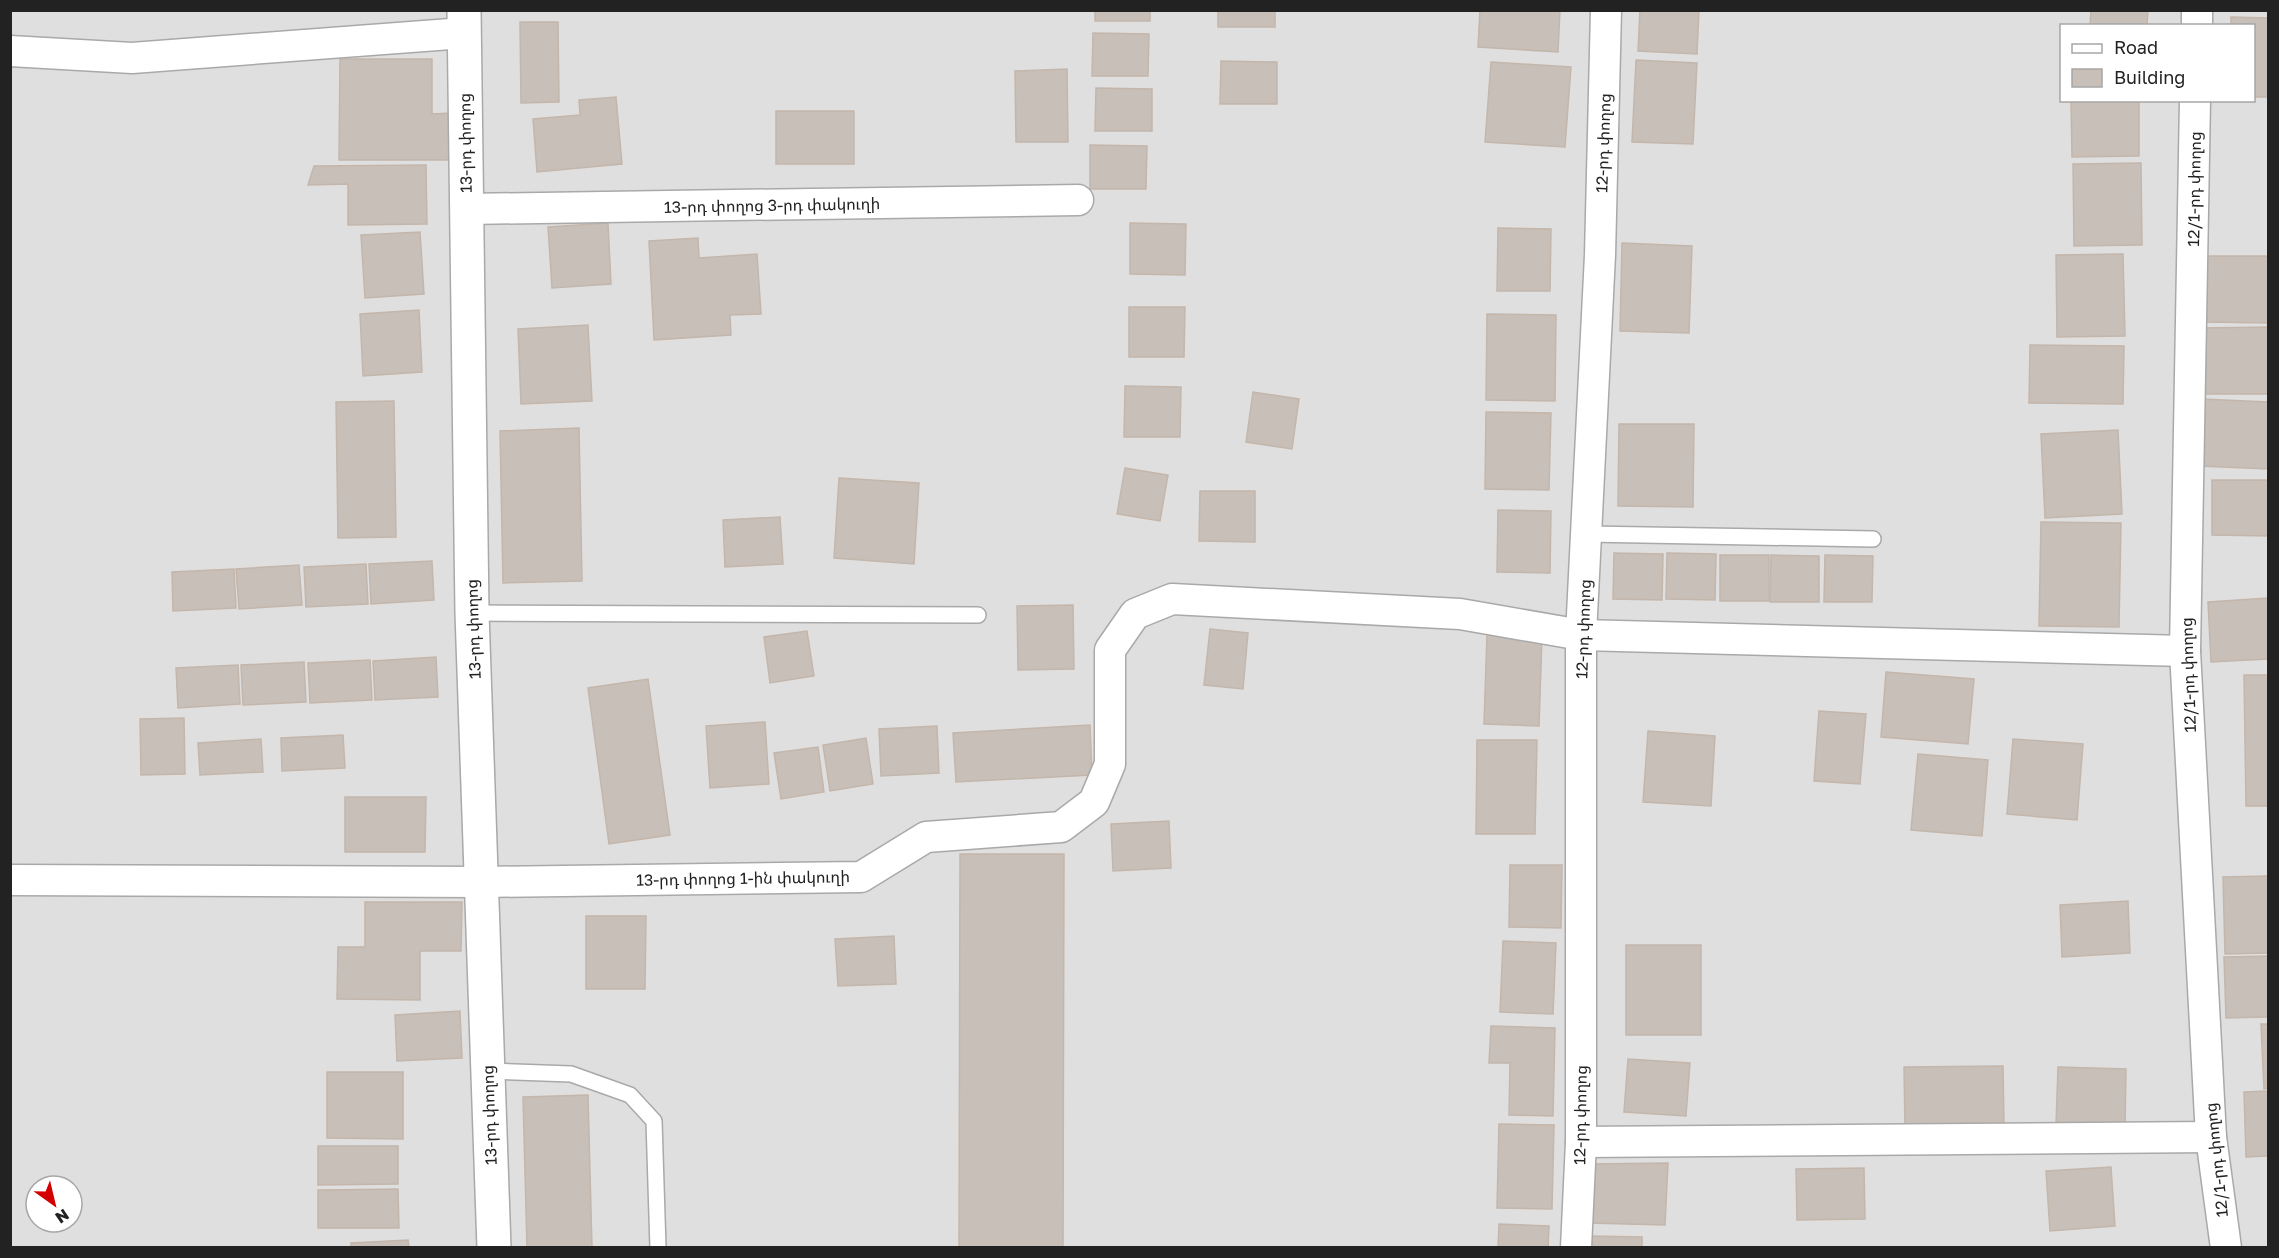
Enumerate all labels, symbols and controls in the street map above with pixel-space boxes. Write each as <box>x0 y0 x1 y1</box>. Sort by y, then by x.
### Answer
legend <box>2060 24 2255 102</box>
text: Road <box>2114 36 2158 58</box>
text: Building <box>2114 66 2185 88</box>
street label: 13-րդ փողոց <box>454 93 476 193</box>
street label: 12-րդ փողոց <box>1591 93 1615 193</box>
street label: 12/1-րդ փողոց <box>2183 131 2205 247</box>
street label: 13-րդ փողոց 3-րդ փակուղի <box>664 193 880 217</box>
street label: 13-րդ փողոց <box>461 579 485 679</box>
street label: 12-րդ փողոց <box>1571 579 1595 679</box>
street label: 12/1-րդ փողոց <box>2176 617 2200 733</box>
street label: 13-րդ փողոց 1-ին փակուղի <box>636 866 850 890</box>
street label: 13-րդ փողոց <box>477 1065 501 1165</box>
street label: 12-րդ փողոց <box>1569 1065 1591 1165</box>
street label: 12/1-րդ փողոց <box>2200 1102 2232 1218</box>
north arrow <box>24 1174 84 1234</box>
text: N <box>52 1205 73 1228</box>

